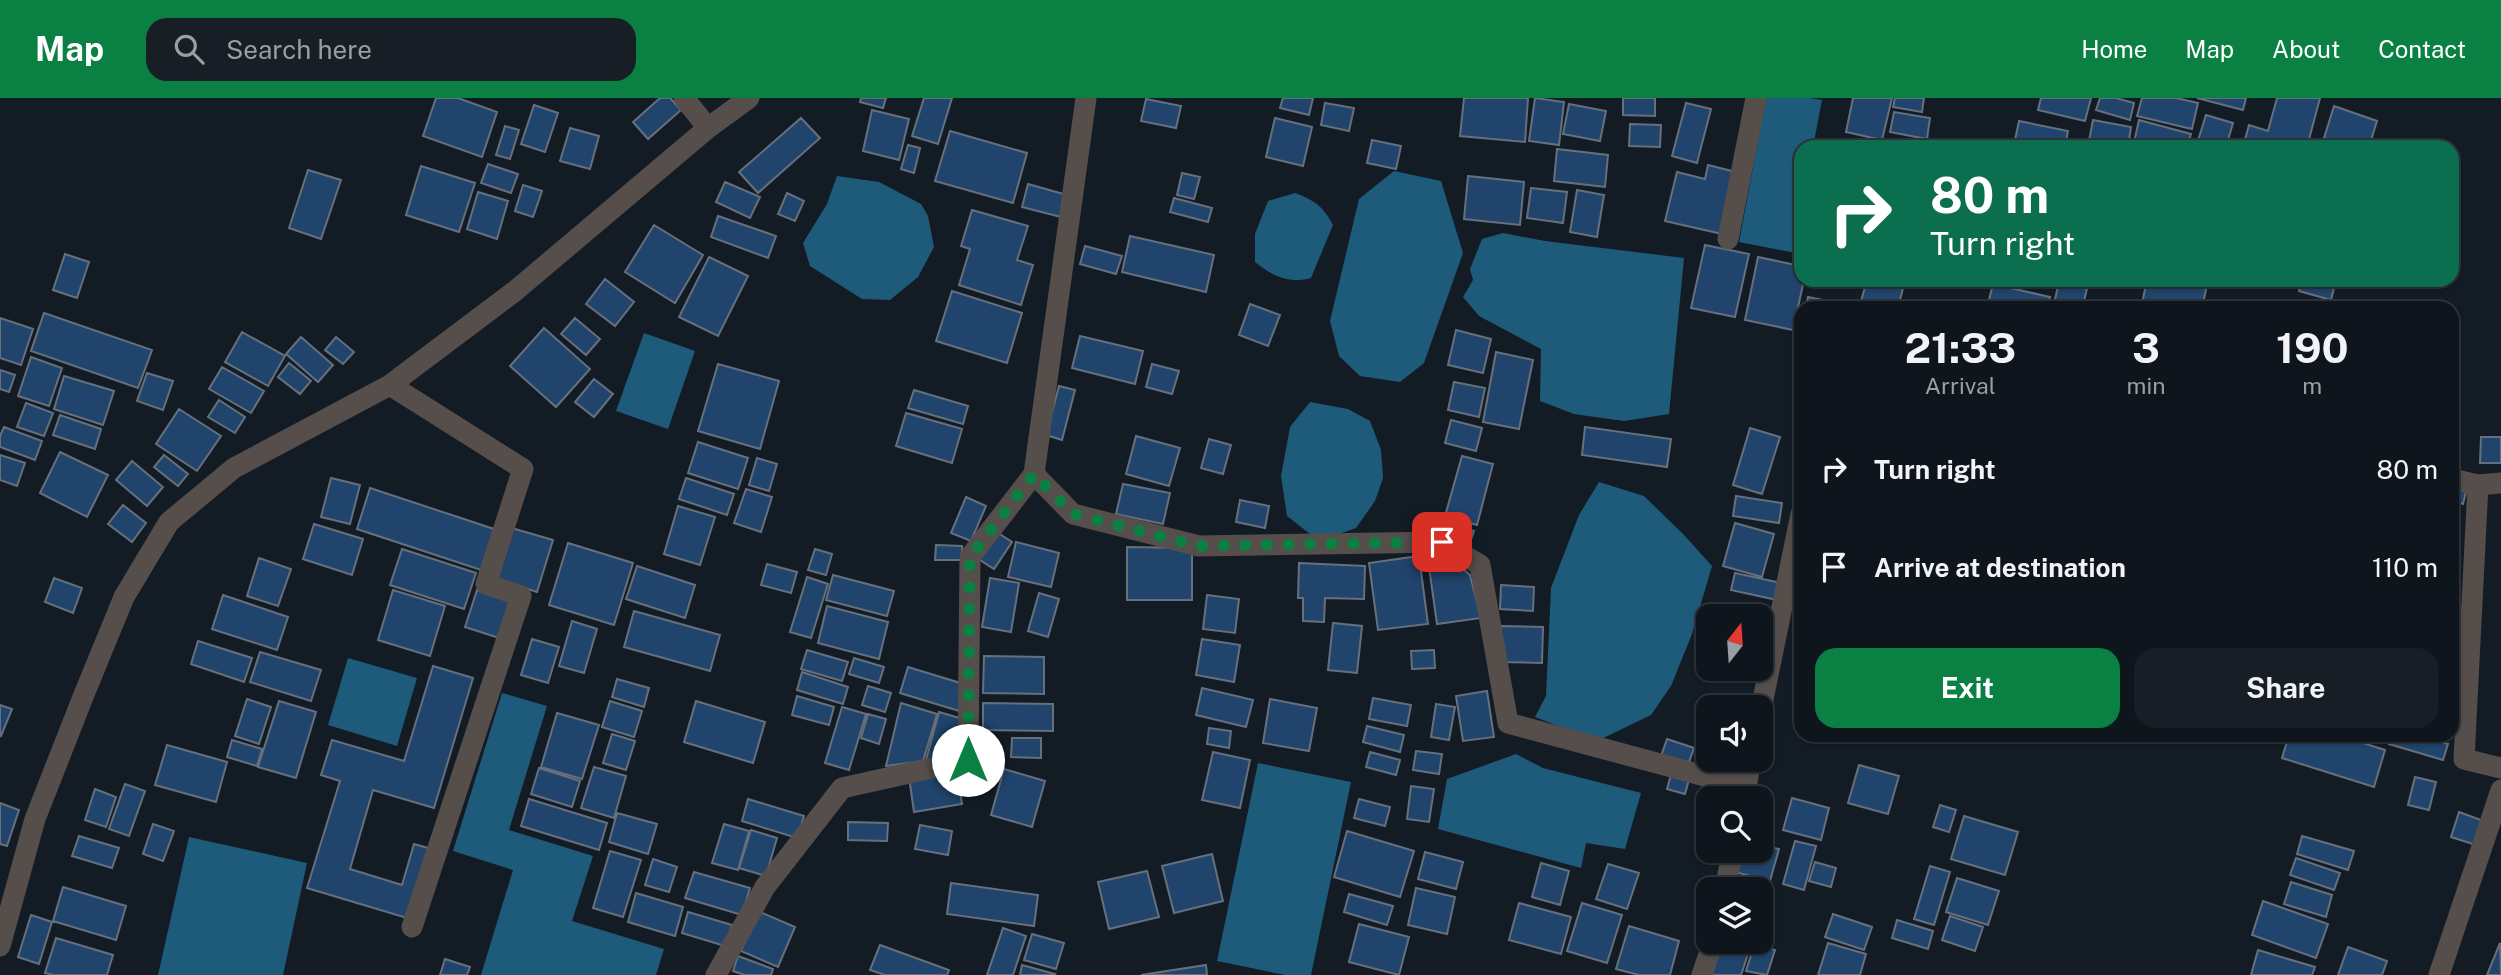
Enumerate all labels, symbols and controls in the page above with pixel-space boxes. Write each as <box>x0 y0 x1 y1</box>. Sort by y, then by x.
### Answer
search box <box>146 18 636 81</box>
text: Map <box>35 30 104 68</box>
icon: search <box>170 30 208 68</box>
text: Search here <box>226 34 372 65</box>
text: Home <box>2081 35 2147 63</box>
text: Map <box>2185 35 2234 63</box>
text: About <box>2272 35 2340 63</box>
text: Contact <box>2378 35 2466 63</box>
text: 80 m <box>1930 166 2049 224</box>
icon: right <box>1815 168 1906 259</box>
text: Turn right <box>1930 225 2075 262</box>
text: 21:33 <box>1904 323 2016 372</box>
text: 3 <box>2132 323 2160 372</box>
text: 190 <box>2276 323 2349 372</box>
text: Arrival <box>1925 372 1996 399</box>
text: min <box>2127 372 2166 399</box>
text: m <box>2302 372 2322 399</box>
icon: right <box>1815 450 1853 488</box>
text: Turn right <box>1874 454 1996 485</box>
text: 80 m <box>2377 454 2438 485</box>
pin <box>1412 512 1472 572</box>
icon: arrive <box>1423 523 1461 561</box>
icon: arrive <box>1815 548 1853 586</box>
text: Arrive at destination <box>1874 552 2126 583</box>
text: 110 m <box>2372 552 2438 583</box>
north arrow <box>1696 604 1773 681</box>
map controls <box>1696 604 1773 954</box>
button: Exit <box>1815 648 2120 728</box>
button: Share <box>2134 648 2438 728</box>
button: sound <box>1696 695 1773 772</box>
position arrow <box>931 723 1005 797</box>
button: search <box>1696 786 1773 863</box>
button: layers <box>1696 877 1773 954</box>

